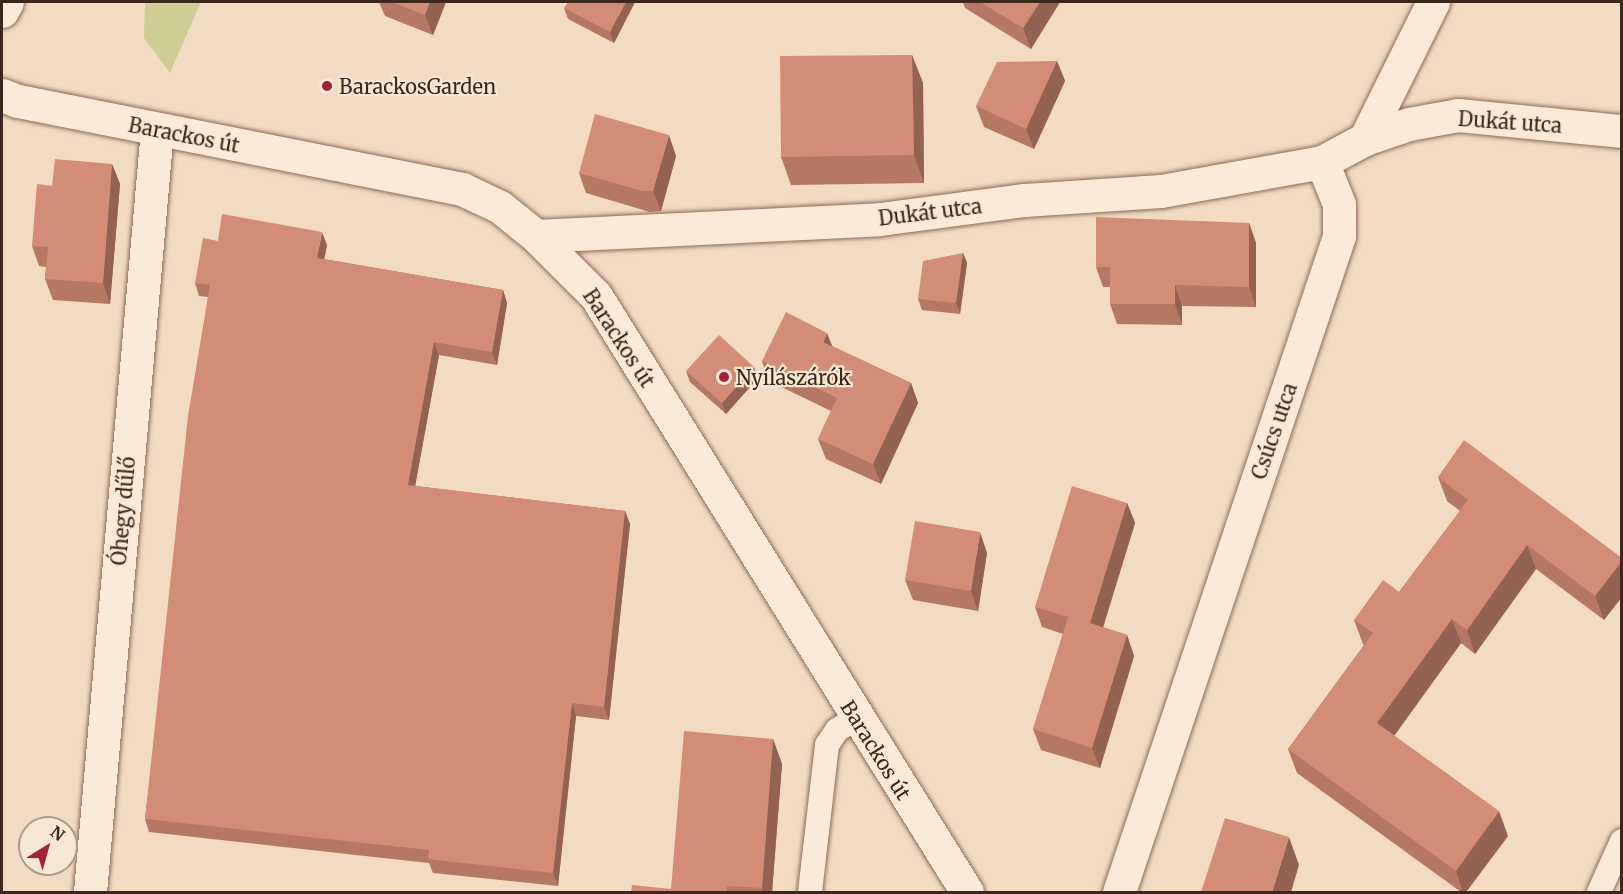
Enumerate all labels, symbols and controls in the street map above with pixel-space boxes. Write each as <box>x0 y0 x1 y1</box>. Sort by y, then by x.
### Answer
place label: BarackosGarden <box>339 74 496 98</box>
marker: BarackosGarden <box>320 79 334 93</box>
street label: Dukát utca <box>1457 106 1563 138</box>
street label: Barackos út <box>126 112 242 158</box>
street label: Dukát utca <box>877 194 983 230</box>
street label: Barackos út <box>578 284 660 392</box>
place label: Nyílászárók <box>736 365 851 389</box>
marker: Nyílászárók <box>717 370 731 384</box>
street label: Csúcs utca <box>1246 380 1302 482</box>
street label: Óhegy dűlő <box>106 456 140 566</box>
street label: Barackos út <box>836 696 916 804</box>
north arrow <box>18 816 78 876</box>
text: N <box>47 821 69 845</box>

